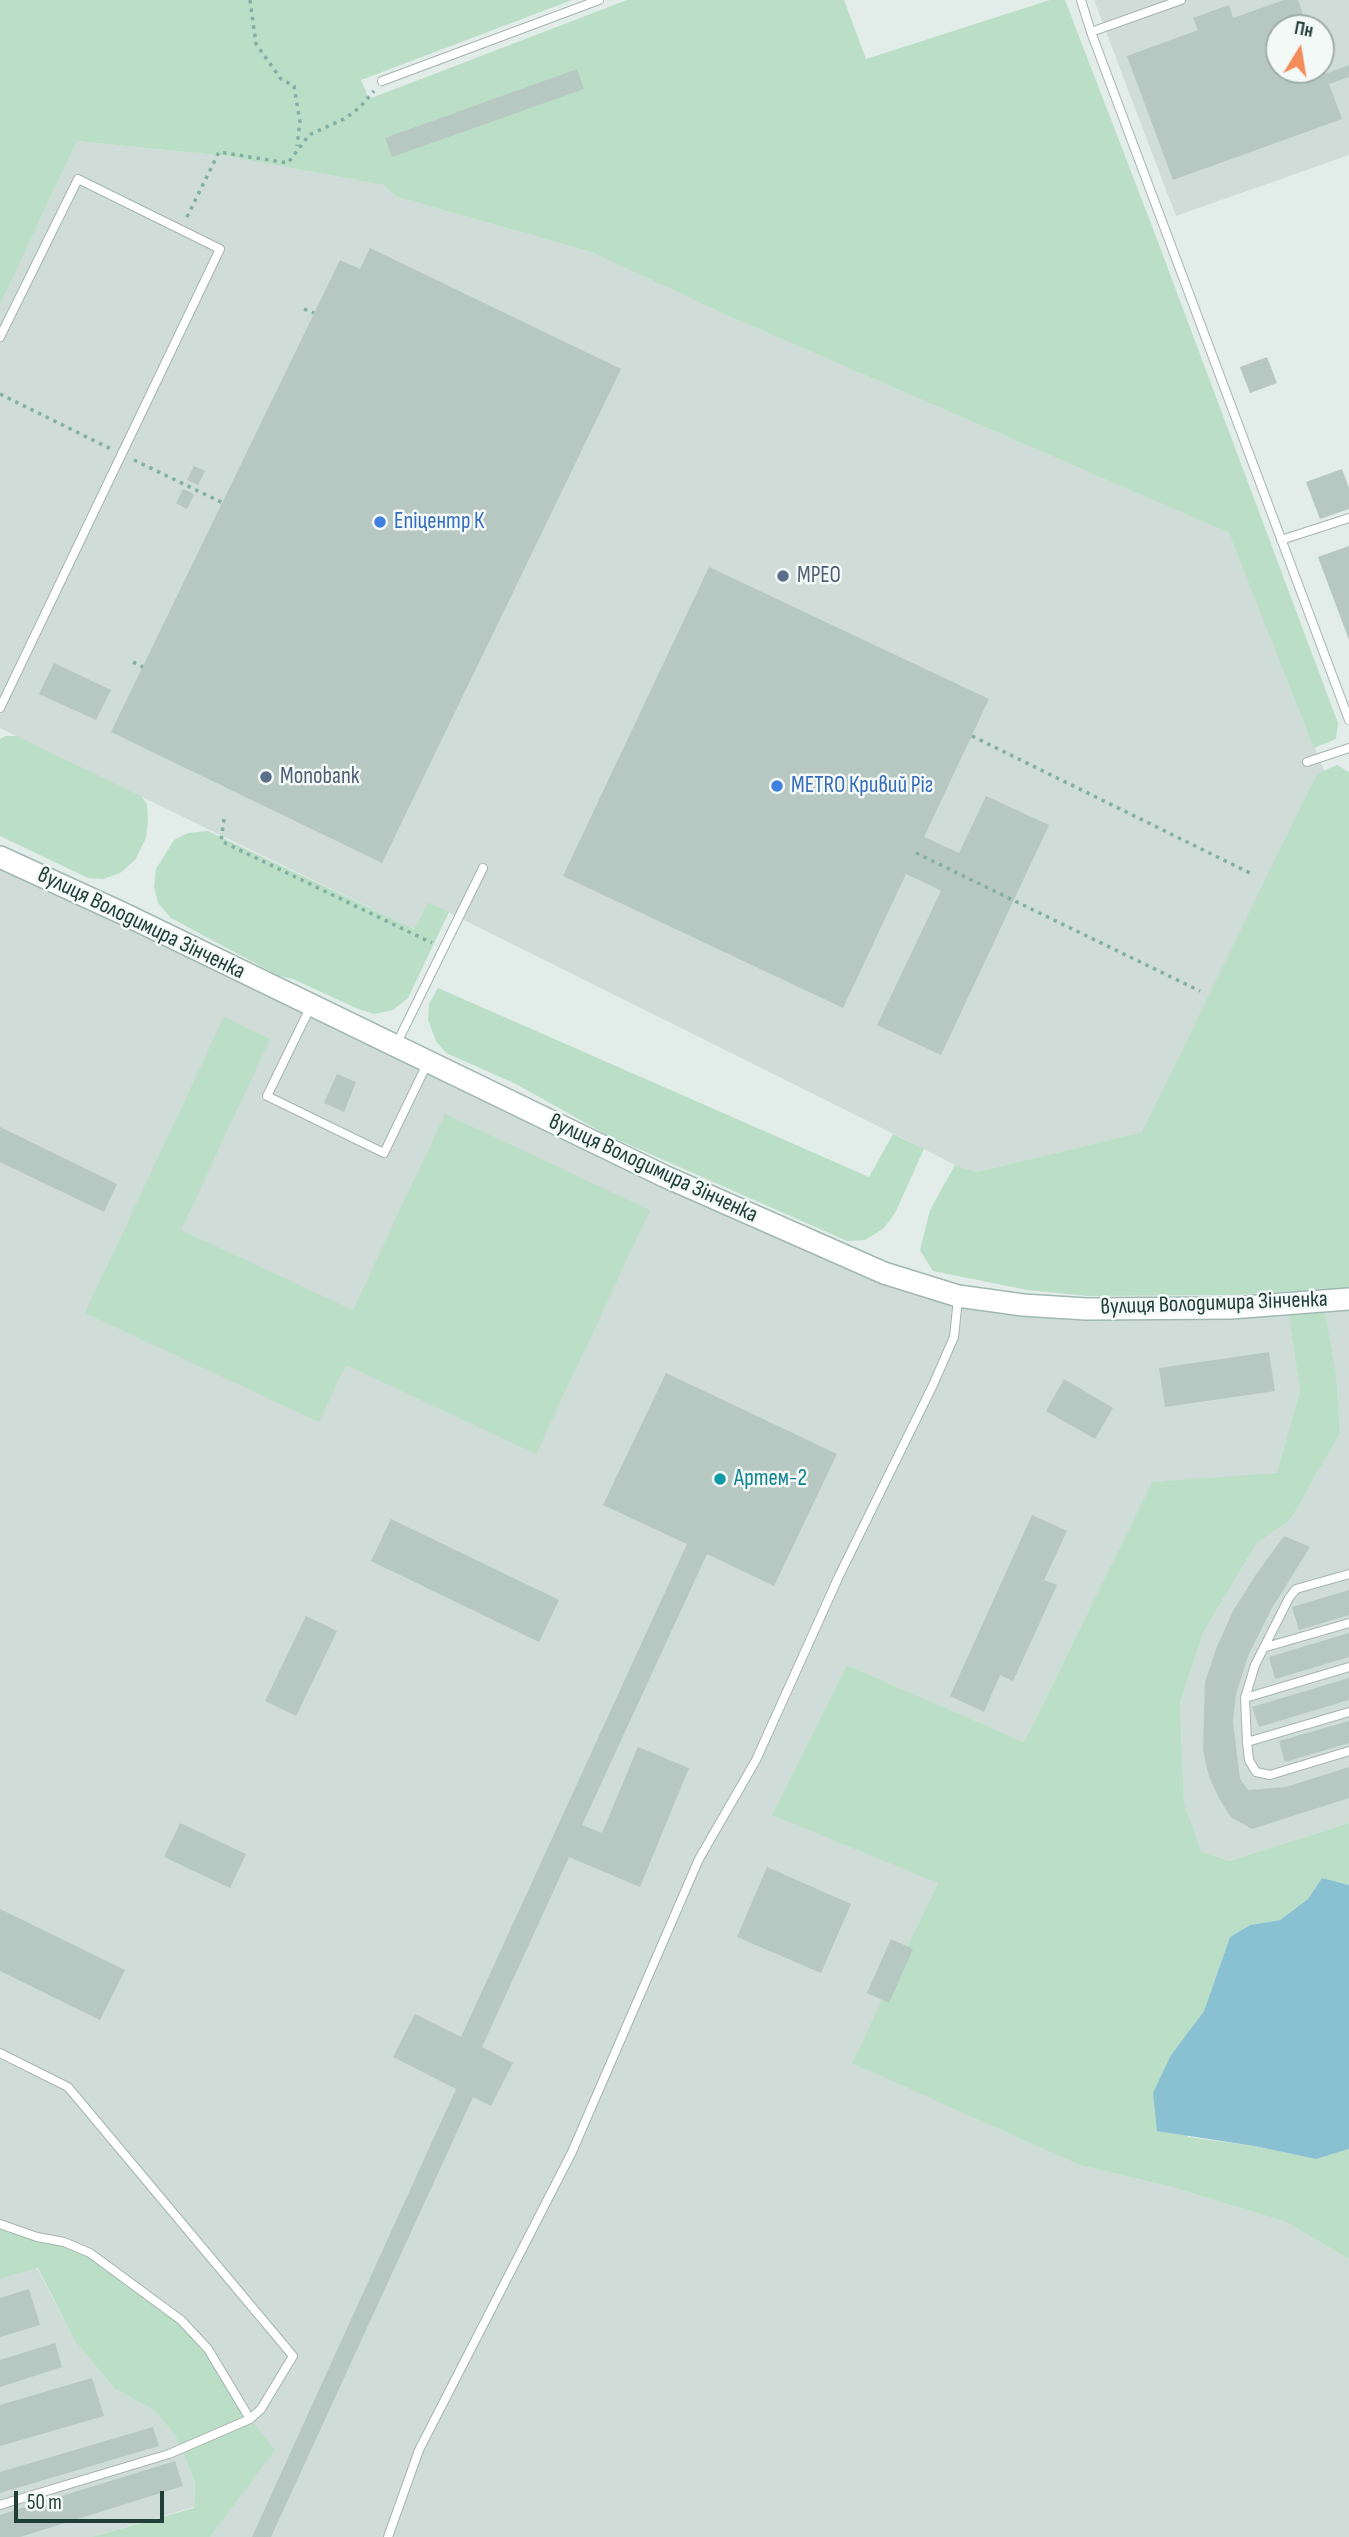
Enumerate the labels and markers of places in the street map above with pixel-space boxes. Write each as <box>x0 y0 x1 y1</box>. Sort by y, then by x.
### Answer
place label: Епіцентр К <box>394 508 484 536</box>
marker: Епіцентр К <box>372 514 388 530</box>
place label: МРЕО <box>797 562 841 590</box>
marker: МРЕО <box>775 568 791 584</box>
place label: Monobank <box>280 763 360 791</box>
marker: Monobank <box>258 769 274 785</box>
place label: METRO Кривий Ріг <box>791 772 933 800</box>
marker: METRO Кривий Ріг <box>769 778 785 794</box>
place label: Артем-2 <box>734 1465 807 1493</box>
marker: Артем-2 <box>712 1471 728 1487</box>

